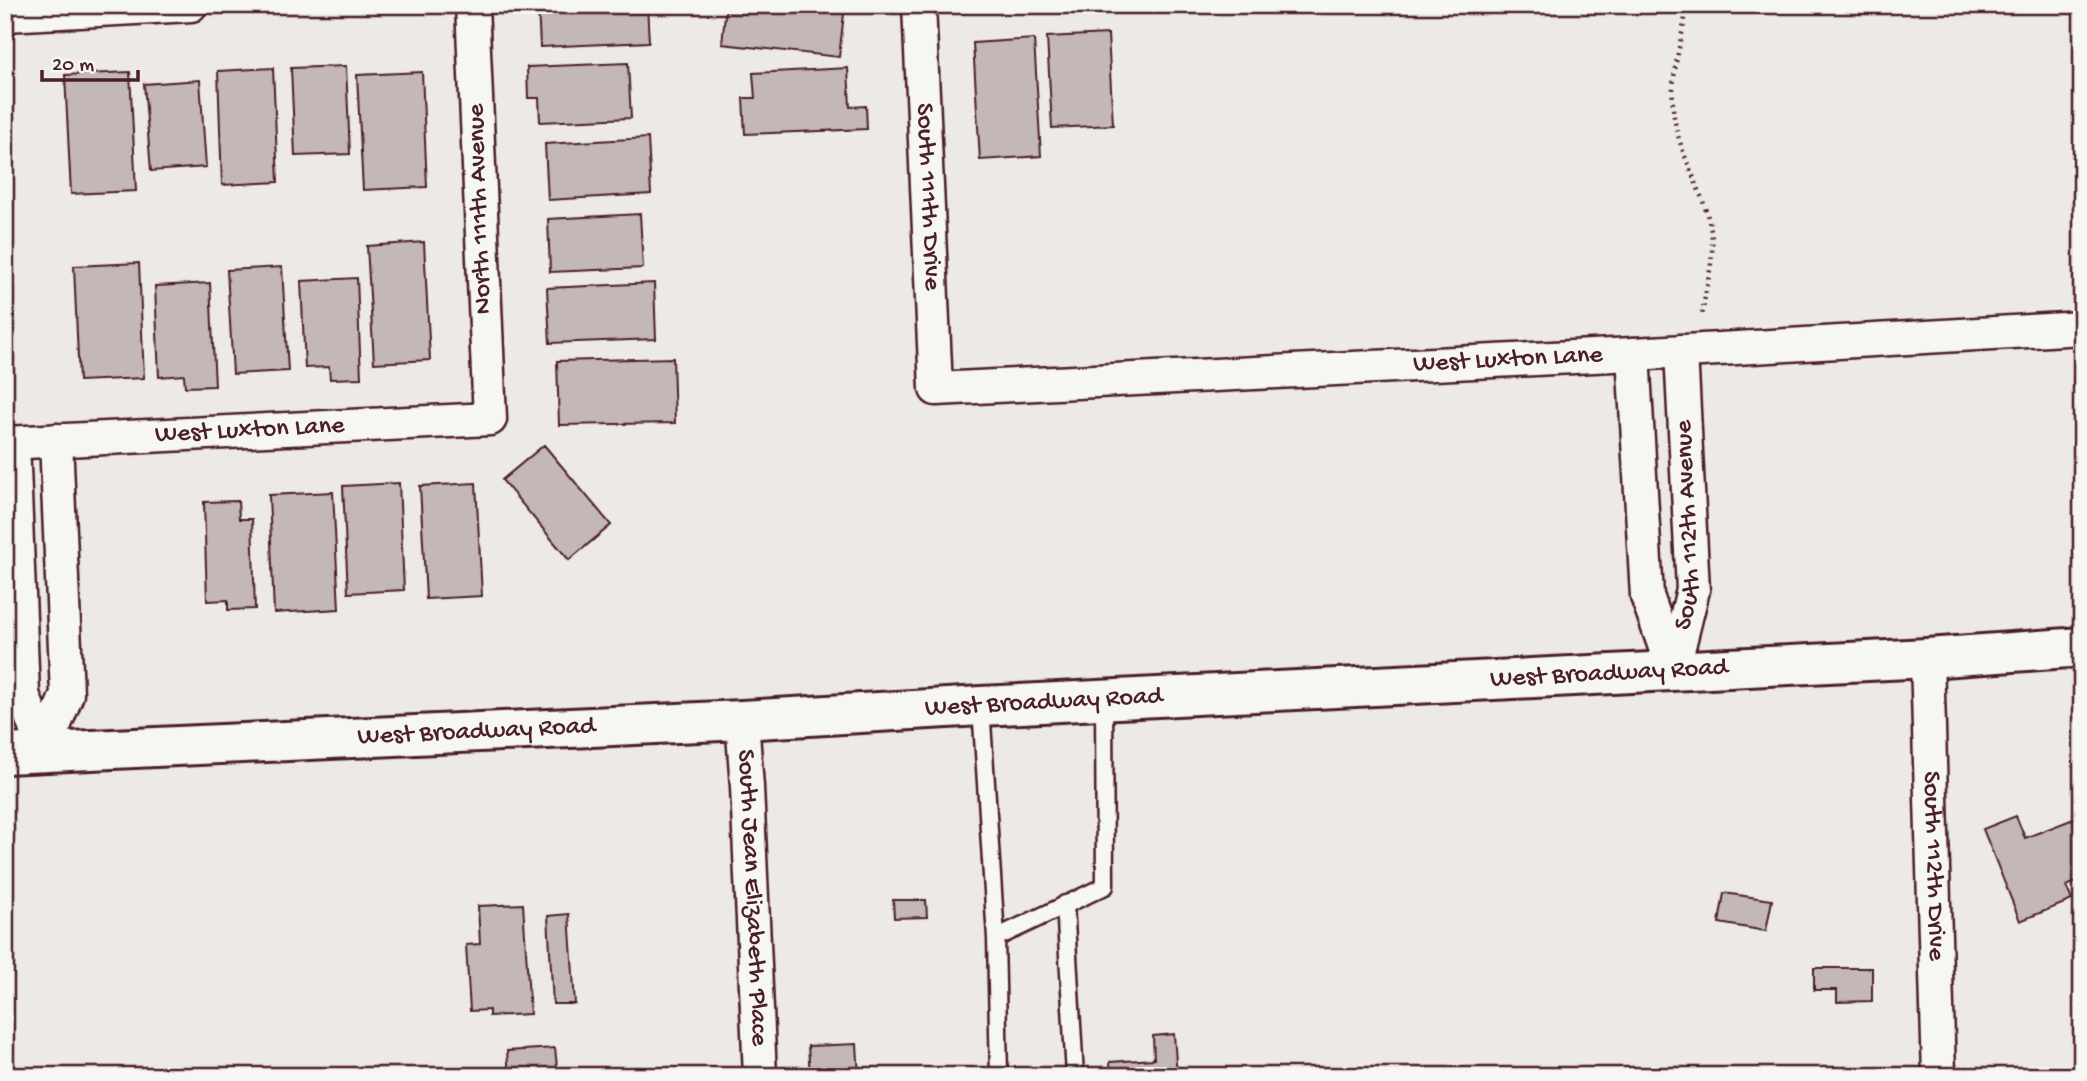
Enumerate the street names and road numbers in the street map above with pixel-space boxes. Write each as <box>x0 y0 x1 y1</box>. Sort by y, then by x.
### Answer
street label: South 111th Drive <box>908 102 947 292</box>
street label: North 111th Avenue <box>462 103 500 315</box>
street label: West Luxton Lane <box>1412 340 1604 381</box>
street label: West Luxton Lane <box>154 411 346 451</box>
street label: South 112th Avenue <box>1668 419 1709 634</box>
street label: West Broadway Road <box>1489 653 1730 696</box>
street label: West Broadway Road <box>924 681 1165 725</box>
street label: West Broadway Road <box>357 711 598 753</box>
street label: South Jean Elizabeth Place <box>729 748 774 1047</box>
street label: South 112th Drive <box>1915 771 1951 962</box>

